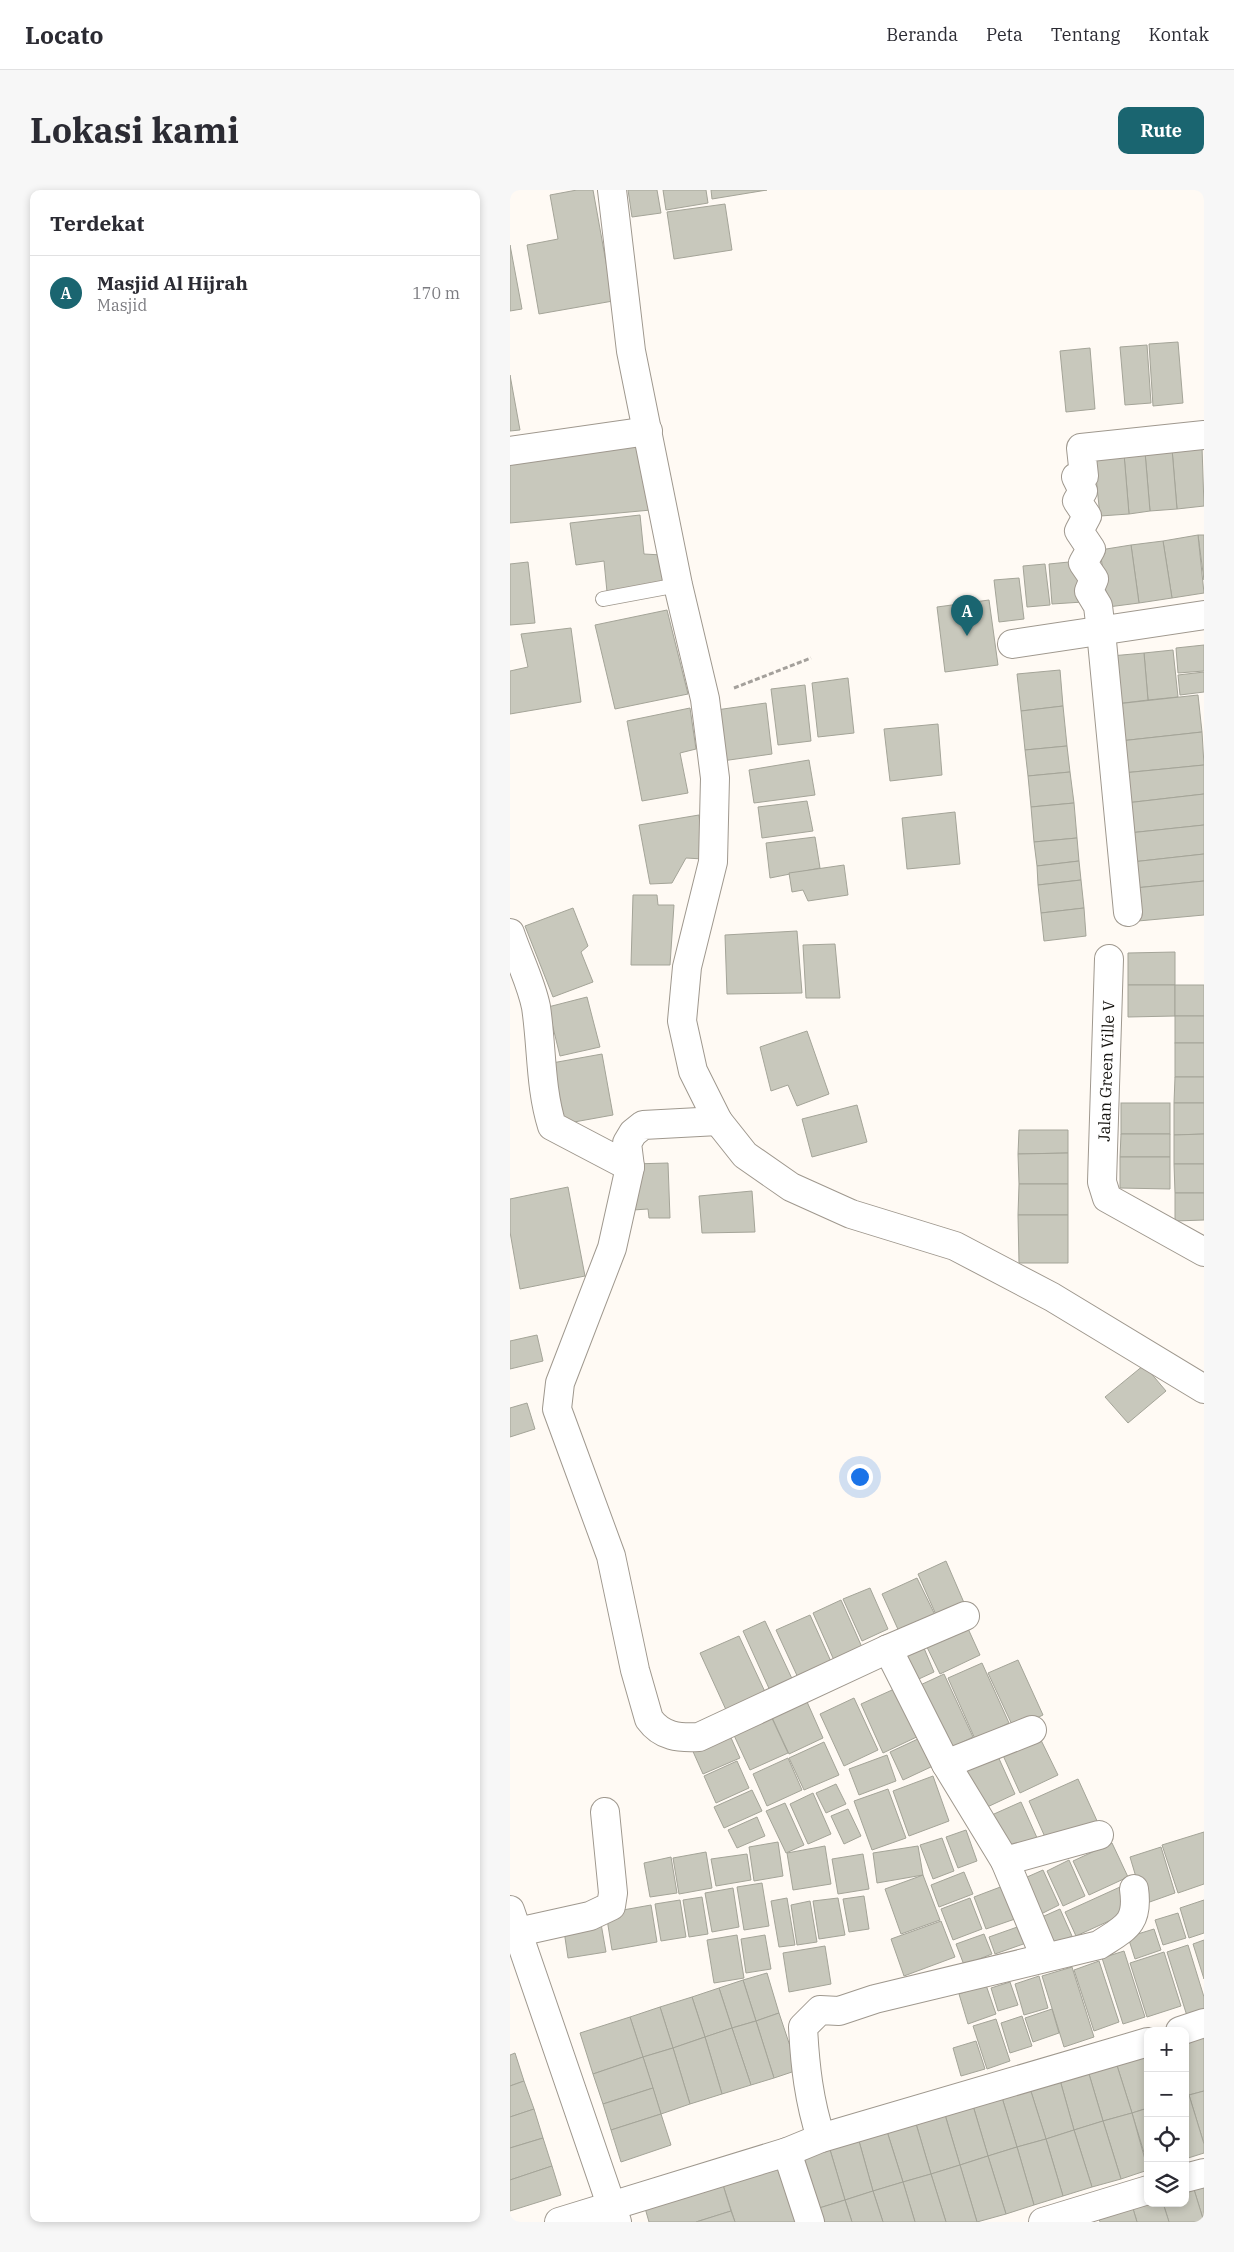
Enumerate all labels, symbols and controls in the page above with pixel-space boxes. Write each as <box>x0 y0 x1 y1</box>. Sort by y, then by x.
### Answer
text: Locato <box>25 19 103 51</box>
text: Beranda <box>886 23 958 46</box>
text: Peta <box>986 23 1023 46</box>
text: Tentang <box>1051 23 1120 46</box>
text: Kontak <box>1148 23 1209 46</box>
text: Lokasi kami <box>30 107 239 153</box>
button: Rute <box>1118 107 1204 154</box>
text: Terdekat <box>50 209 144 237</box>
text: Masjid Al Hijrah <box>97 271 248 295</box>
text: A <box>60 283 72 303</box>
text: 170 m <box>412 283 460 303</box>
text: Masjid <box>97 295 147 315</box>
pin: A <box>951 595 983 636</box>
street label: Jalan Green Ville V <box>1094 1000 1118 1142</box>
your location <box>847 1464 873 1490</box>
map controls <box>1144 2027 1189 2207</box>
button: + <box>1144 2027 1189 2072</box>
button: − <box>1144 2072 1189 2117</box>
button: locate <box>1144 2117 1189 2162</box>
button: layers <box>1144 2162 1189 2207</box>

